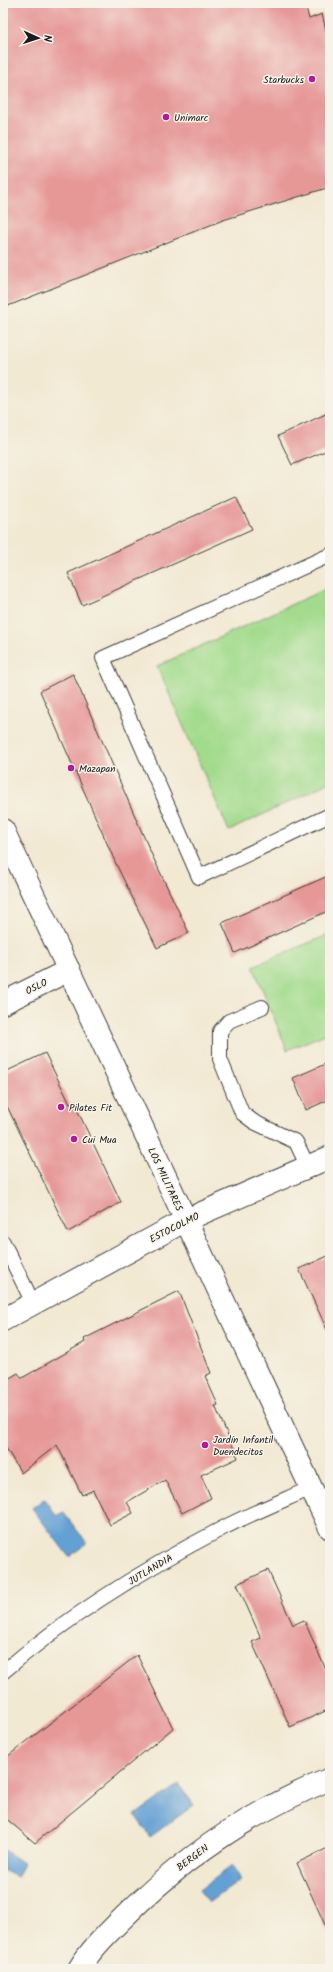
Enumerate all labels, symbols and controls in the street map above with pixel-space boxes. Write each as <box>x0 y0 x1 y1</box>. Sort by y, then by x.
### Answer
north arrow <box>18 18 58 58</box>
text: N <box>38 35 56 42</box>
place label: Starbucks <box>263 72 305 88</box>
marker: Starbucks <box>307 74 317 84</box>
place label: Unimarc <box>174 110 209 126</box>
marker: Unimarc <box>161 112 171 122</box>
place label: Mazapan <box>79 761 115 777</box>
marker: Mazapan <box>66 763 76 773</box>
street label: OSLO <box>23 975 50 999</box>
place label: Pilates Fit <box>69 1100 112 1116</box>
marker: Pilates Fit <box>56 1102 66 1112</box>
place label: Cui Mua <box>82 1132 117 1148</box>
marker: Cui Mua <box>69 1134 79 1144</box>
street label: LOS MILITARES <box>143 1145 187 1215</box>
street label: ESTOCOLMO <box>147 1208 202 1247</box>
place label: Jardín Infantil Duendecitos <box>213 1432 274 1460</box>
marker: Jardín Infantil Duendecitos <box>200 1440 210 1450</box>
street label: JUTLANDIA <box>125 1550 176 1590</box>
street label: BERGEN <box>173 1840 212 1875</box>

